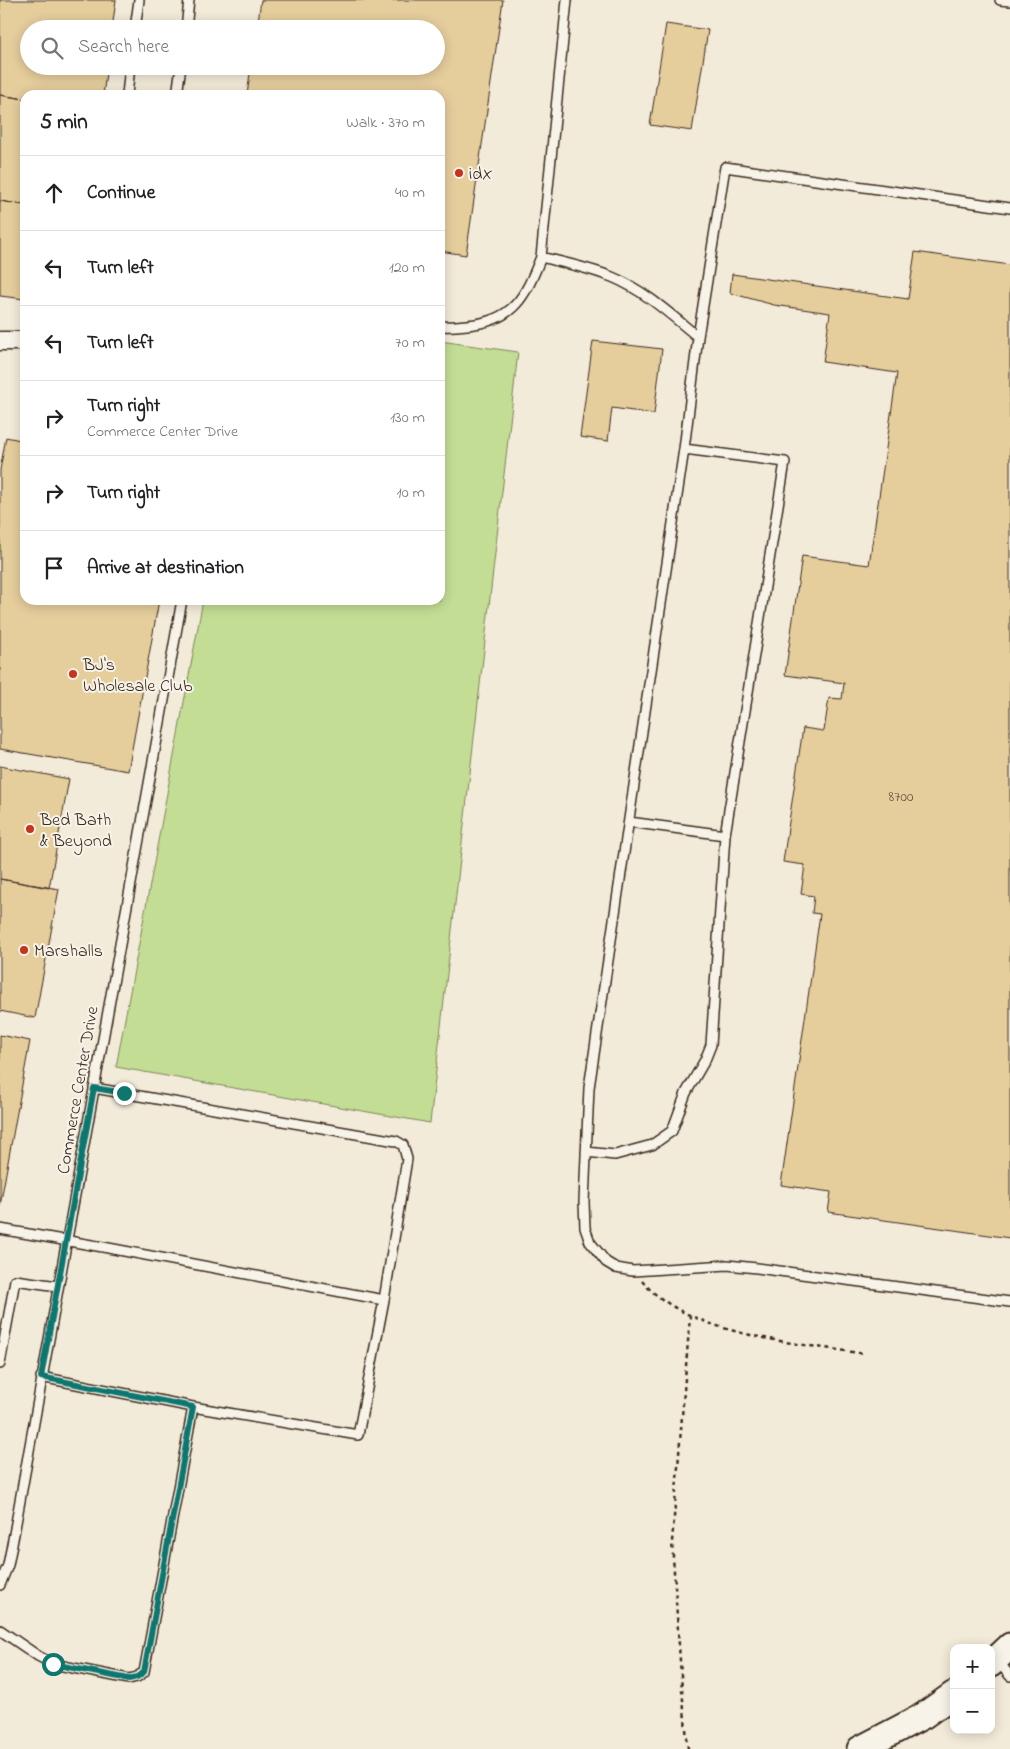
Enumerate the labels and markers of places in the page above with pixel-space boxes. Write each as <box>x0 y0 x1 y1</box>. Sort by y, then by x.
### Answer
place label: idX <box>469 162 493 188</box>
marker: idX <box>453 167 465 179</box>
place label: BJ's Wholesale Club <box>82 653 193 700</box>
marker: BJ's Wholesale Club <box>67 668 79 680</box>
place label: Bed Bath & Beyond <box>39 808 112 855</box>
marker: Bed Bath & Beyond <box>24 823 36 835</box>
place label: Marshalls <box>34 939 103 965</box>
marker: Marshalls <box>18 944 30 956</box>

